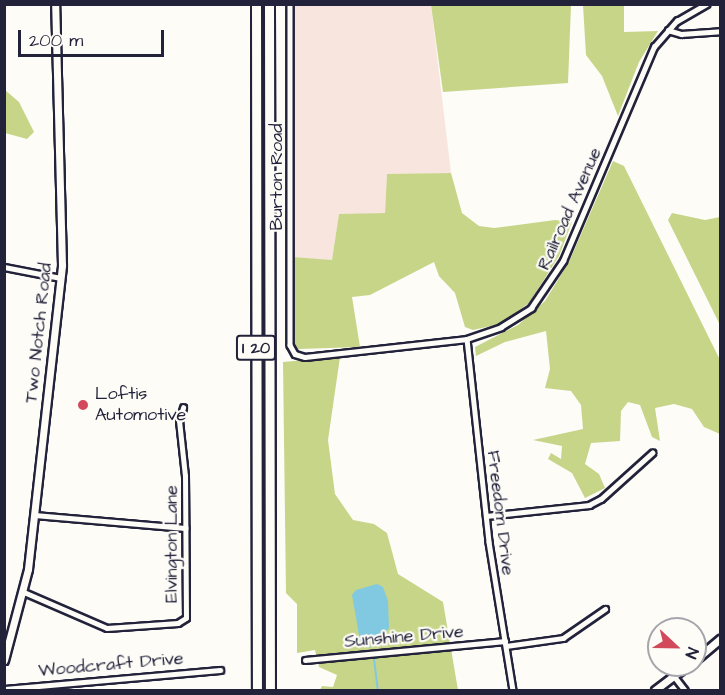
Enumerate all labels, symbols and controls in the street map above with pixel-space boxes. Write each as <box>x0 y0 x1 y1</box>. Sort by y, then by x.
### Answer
scale bar <box>21 18 166 56</box>
text: 200 m <box>29 28 83 53</box>
street label: Burton Road <box>266 124 288 230</box>
street label: Railroad Avenue <box>533 144 607 274</box>
street label: Two Notch Road <box>21 262 57 404</box>
road number: I 20 <box>235 335 277 361</box>
place label: Loftis Automotive <box>95 384 186 426</box>
marker: Loftis Automotive <box>76 398 90 412</box>
street label: Freedom Drive <box>482 449 518 577</box>
street label: Elvington Lane <box>161 485 183 603</box>
north arrow <box>647 617 707 677</box>
street label: Sunshine Drive <box>343 621 465 653</box>
text: N <box>680 644 704 662</box>
street label: Woodcraft Drive <box>38 648 184 682</box>

